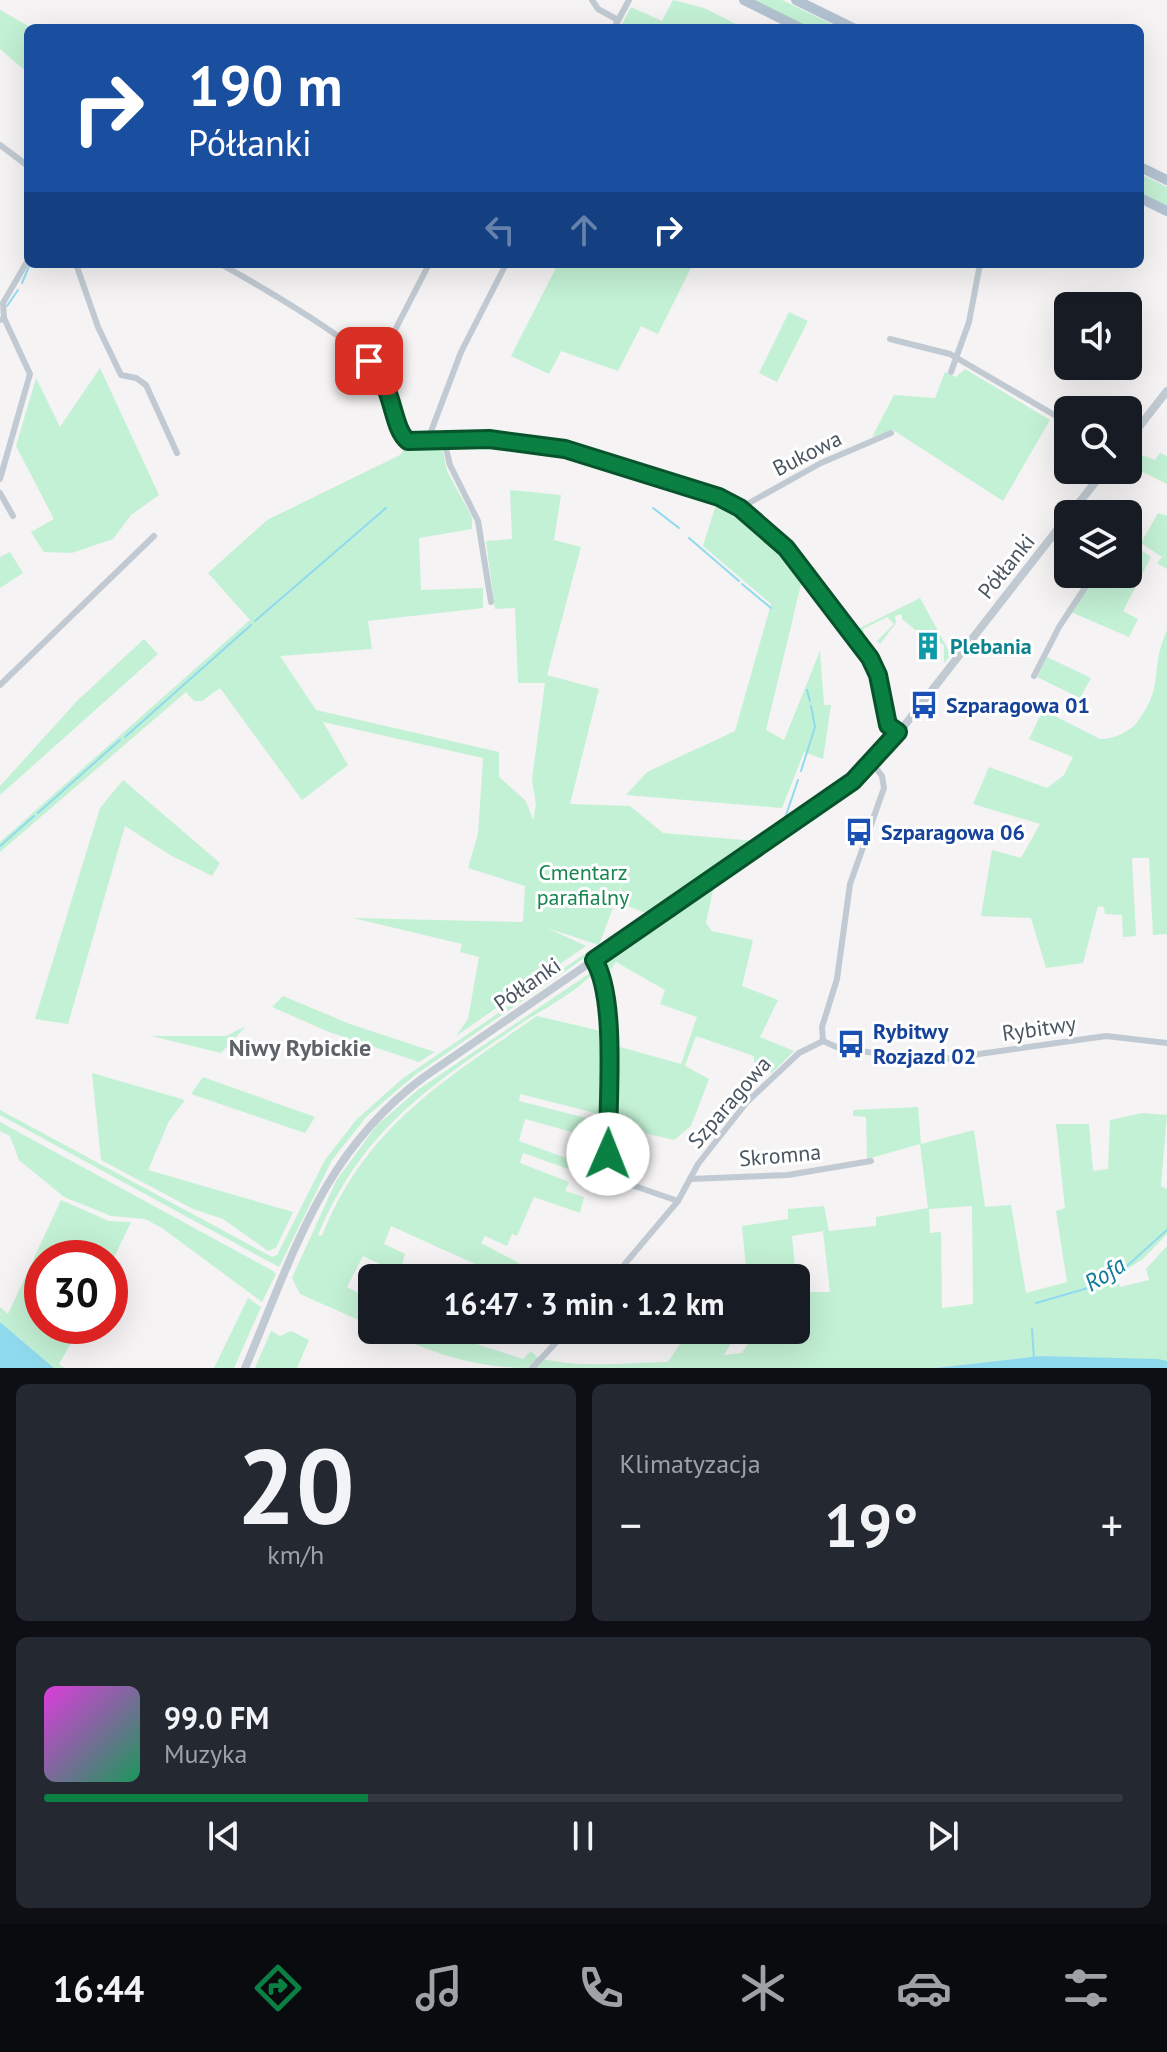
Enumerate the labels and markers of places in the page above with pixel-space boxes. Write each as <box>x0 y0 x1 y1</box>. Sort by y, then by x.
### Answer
pin <box>335 327 403 395</box>
building icon: Plebania <box>913 631 943 661</box>
place label: Plebania <box>950 632 1032 660</box>
bus stop icon: Szparagowa 01 <box>909 690 939 720</box>
place label: Szparagowa 01 <box>946 691 1090 719</box>
bus stop icon: Szparagowa 06 <box>844 817 874 847</box>
place label: Szparagowa 06 <box>881 818 1025 846</box>
place label: Rybitwy Rozjazd 02 <box>873 1017 976 1070</box>
bus stop icon: Rybitwy Rozjazd 02 <box>836 1029 866 1059</box>

